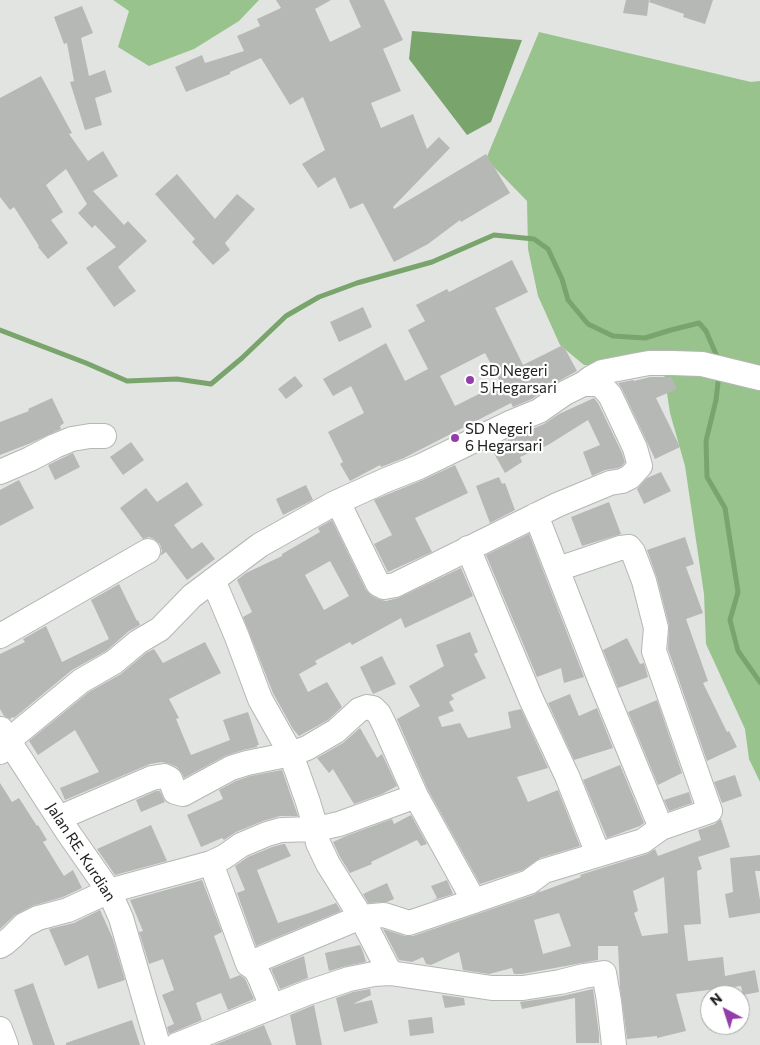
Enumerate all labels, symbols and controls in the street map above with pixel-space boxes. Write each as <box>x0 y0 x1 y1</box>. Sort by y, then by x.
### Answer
place label: SD Negeri 5 Hegarsari <box>480 362 557 397</box>
marker: SD Negeri 5 Hegarsari <box>464 374 476 386</box>
place label: SD Negeri 6 Hegarsari <box>465 420 542 455</box>
marker: SD Negeri 6 Hegarsari <box>449 432 461 444</box>
street label: Jalan RE. Kurdian <box>43 799 119 905</box>
north arrow <box>700 985 750 1035</box>
text: N <box>706 989 725 1009</box>

